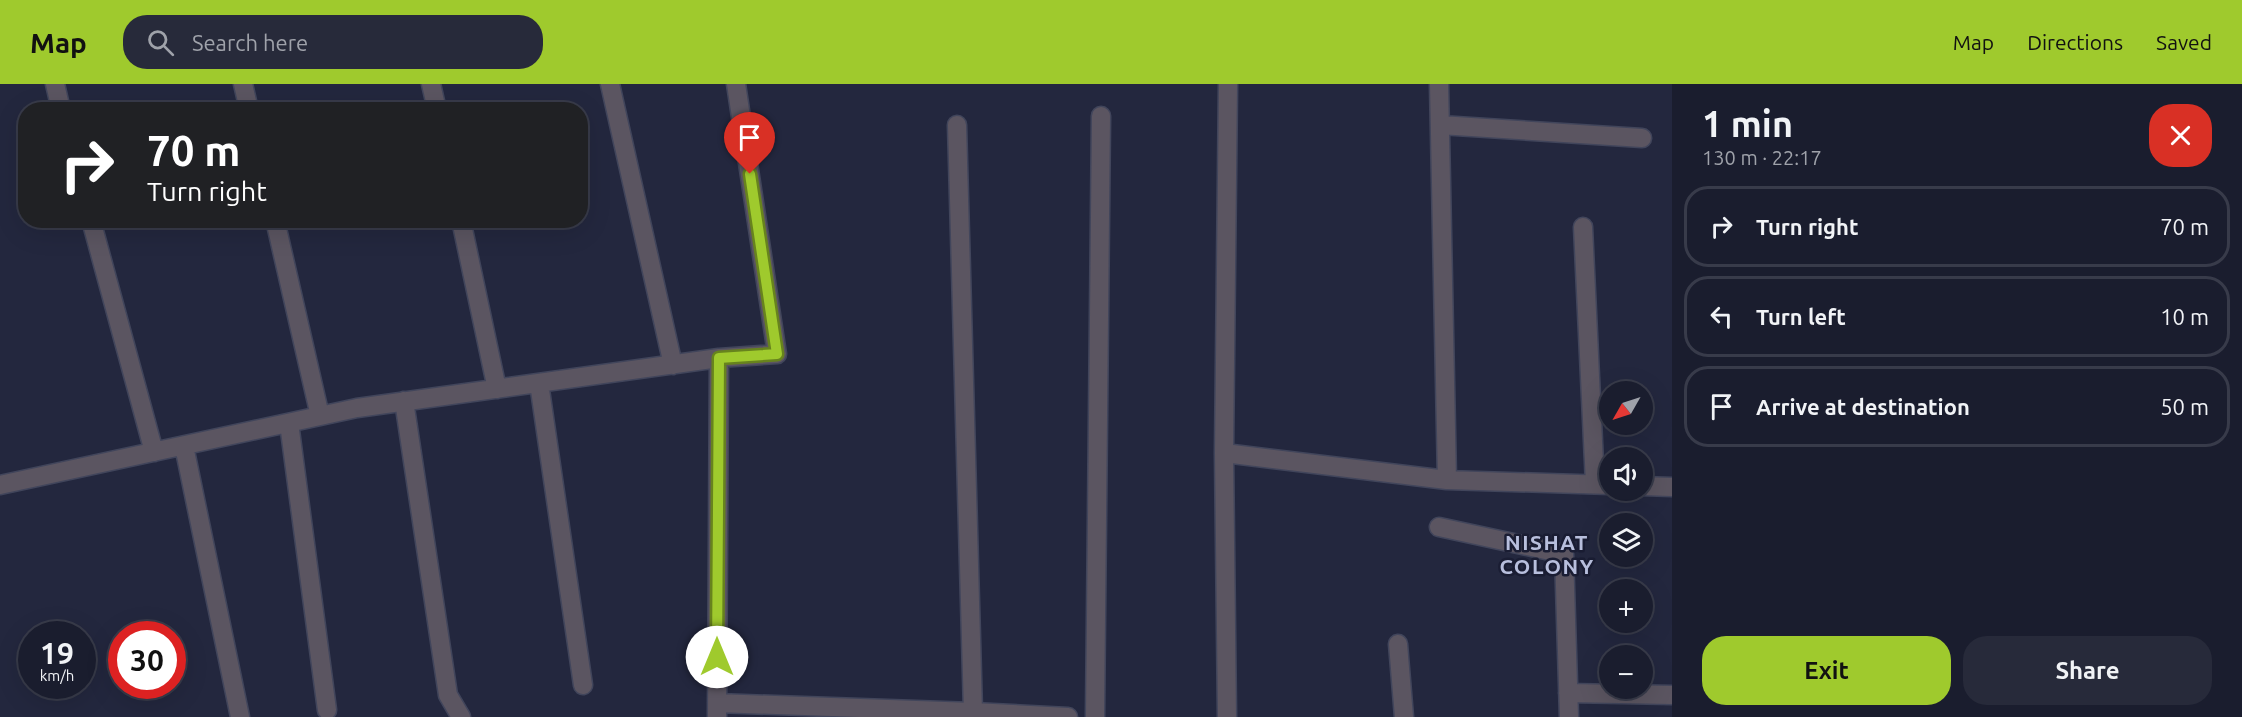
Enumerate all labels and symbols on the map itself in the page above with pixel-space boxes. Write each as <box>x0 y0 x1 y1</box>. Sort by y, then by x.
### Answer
pin <box>724 112 775 174</box>
north arrow <box>1599 381 1653 435</box>
district label: NISHAT COLONY <box>1499 530 1595 578</box>
speed limit sign: 30 <box>108 621 186 699</box>
position arrow <box>685 625 749 689</box>

